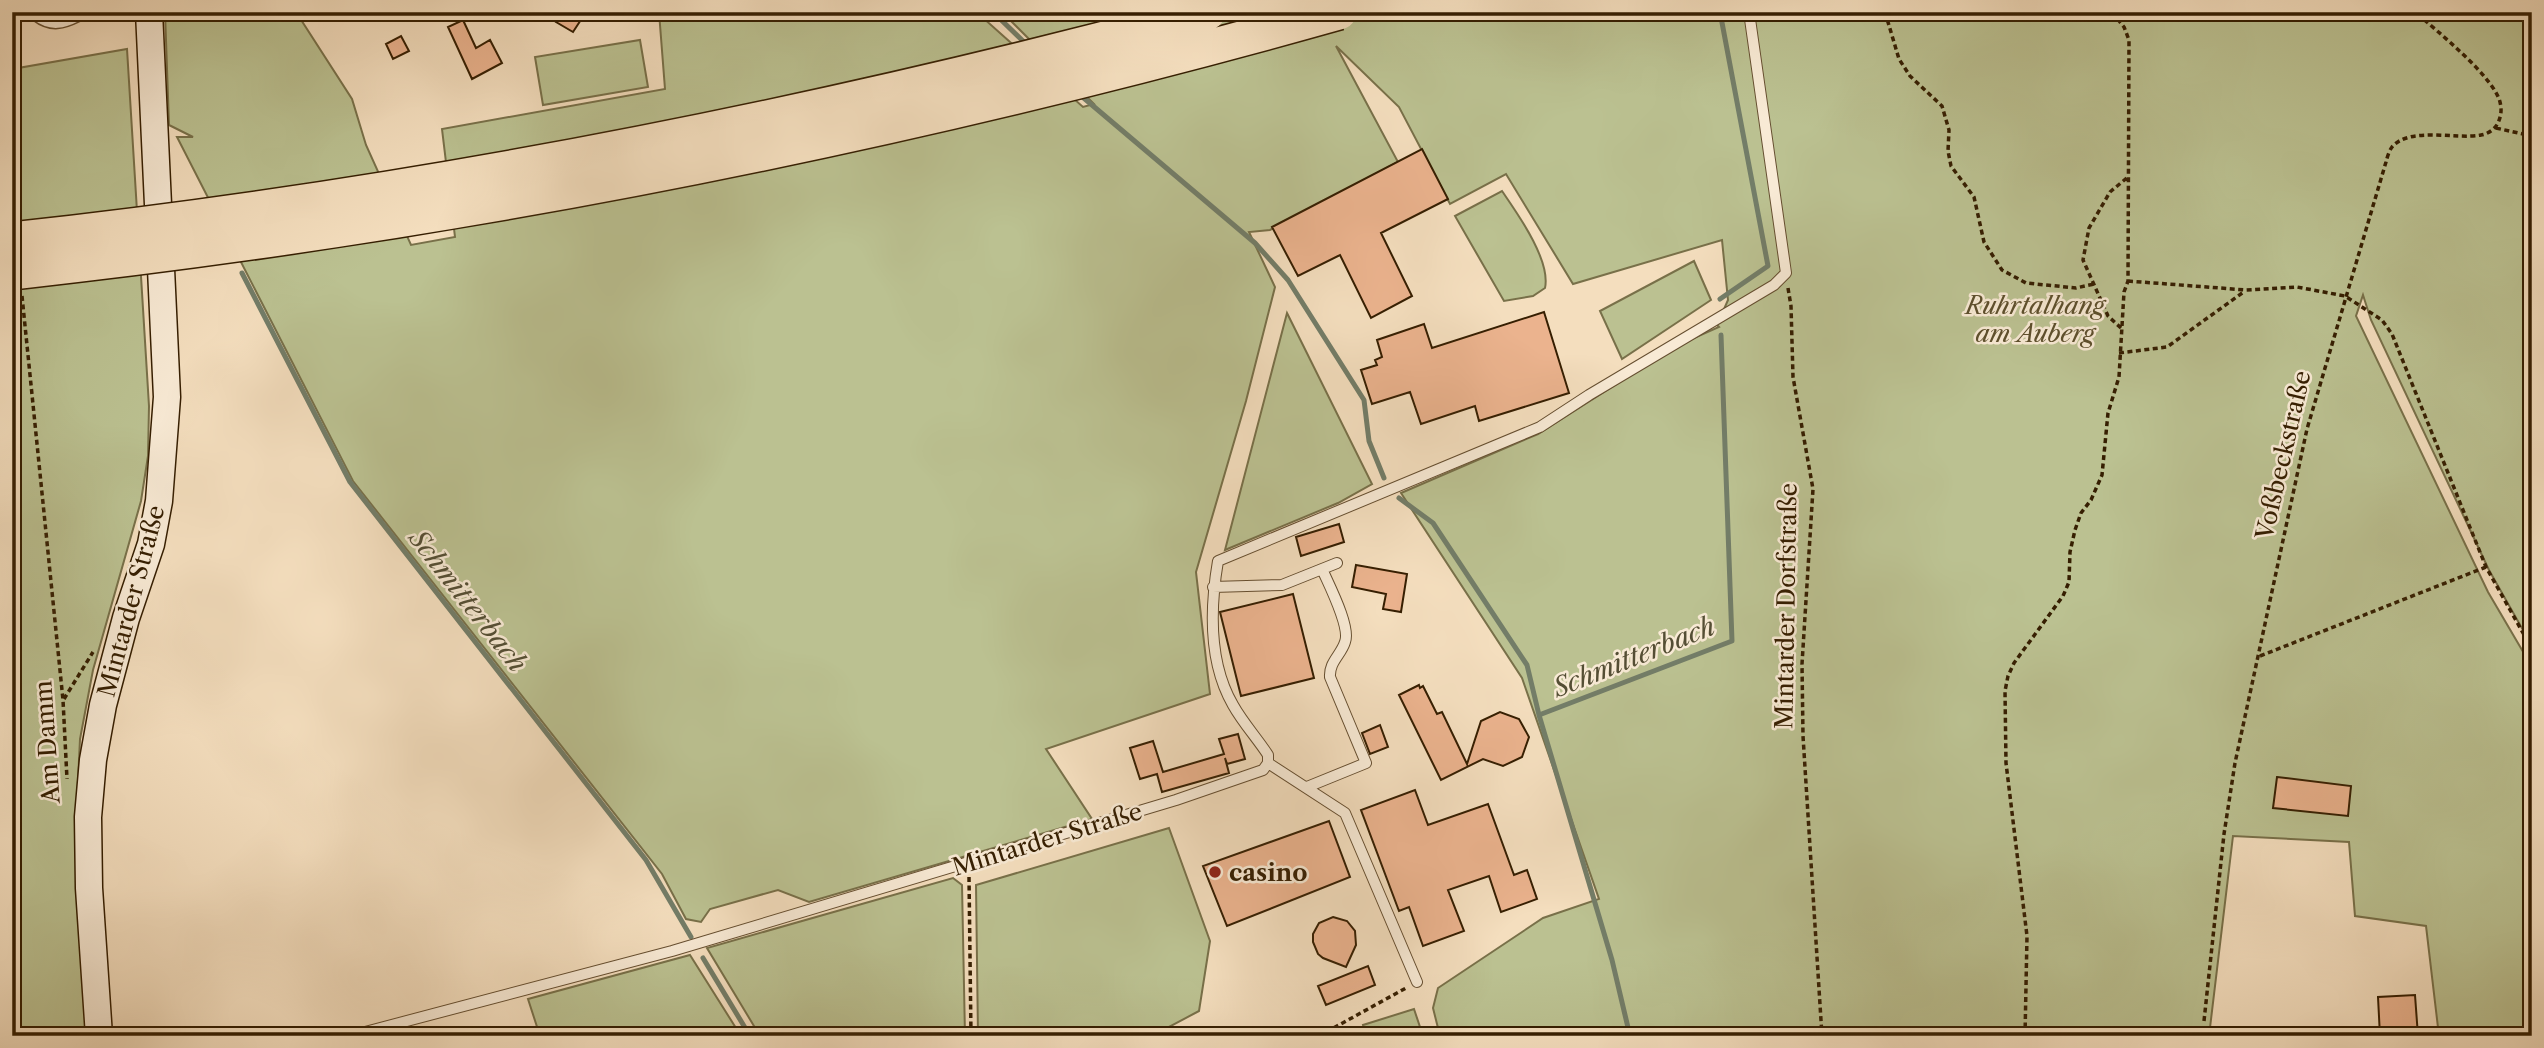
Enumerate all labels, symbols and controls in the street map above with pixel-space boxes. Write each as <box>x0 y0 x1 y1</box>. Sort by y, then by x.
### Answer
park label: Ruhrtalhang am Auberg <box>1963 291 2108 348</box>
street label: Voßbeckstraße <box>2249 368 2317 543</box>
street label: Mintarder Dorfstraße <box>1769 483 1803 729</box>
street label: Mintarder Straße <box>91 502 171 700</box>
water label: Schmitterbach <box>401 522 534 679</box>
water label: Schmitterbach <box>1546 610 1720 705</box>
street label: Am Damm <box>28 679 66 806</box>
street label: Mintarder Straße <box>948 796 1146 882</box>
place label: casino <box>1229 858 1308 887</box>
marker: casino <box>1207 864 1223 880</box>

